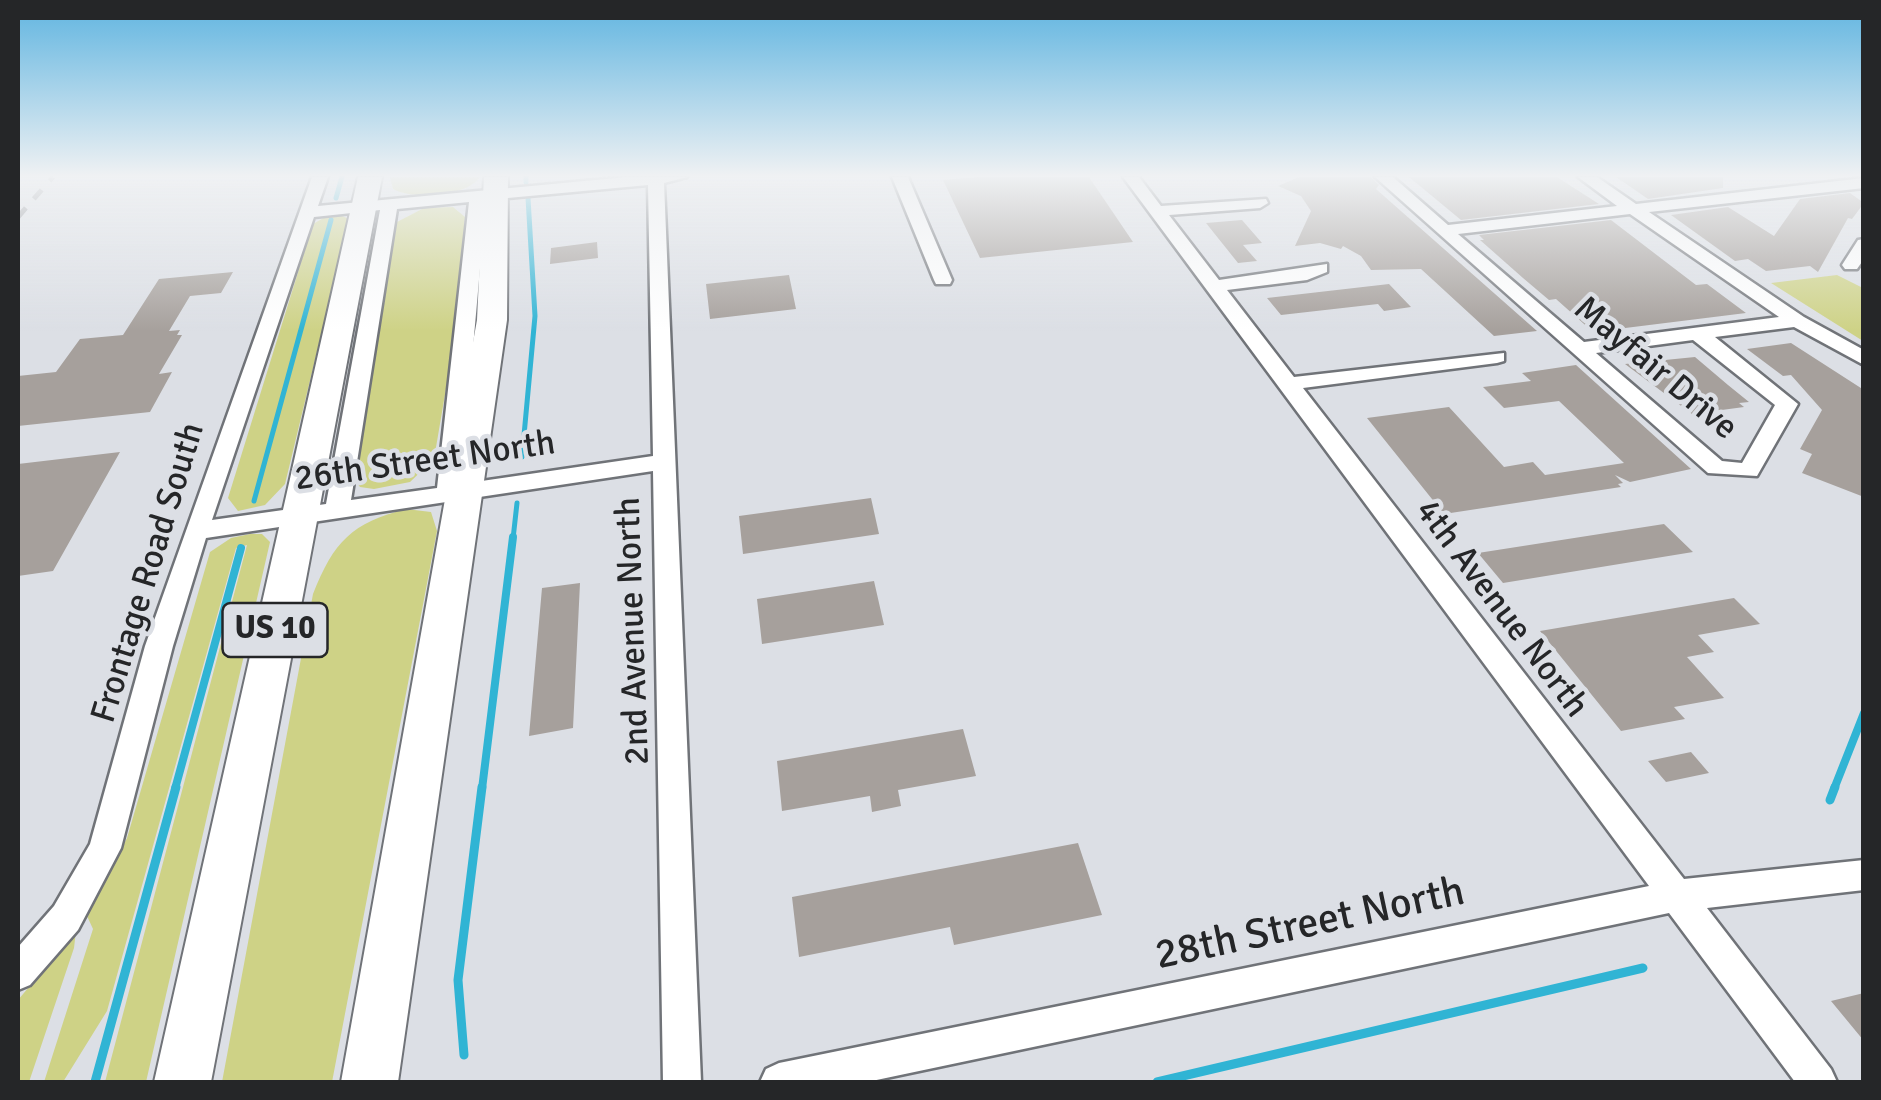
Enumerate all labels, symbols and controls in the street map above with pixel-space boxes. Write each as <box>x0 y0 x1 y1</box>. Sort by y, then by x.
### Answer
street label: Mayfair Drive <box>1565 289 1745 449</box>
street label: Frontage Road South <box>83 418 215 728</box>
street label: 26th Street North <box>292 423 558 501</box>
street label: 4th Avenue North <box>1405 492 1597 726</box>
street label: 2nd Avenue North <box>608 496 660 766</box>
road number: US 10 <box>222 603 328 657</box>
street label: 28th Street North <box>1151 868 1469 982</box>

